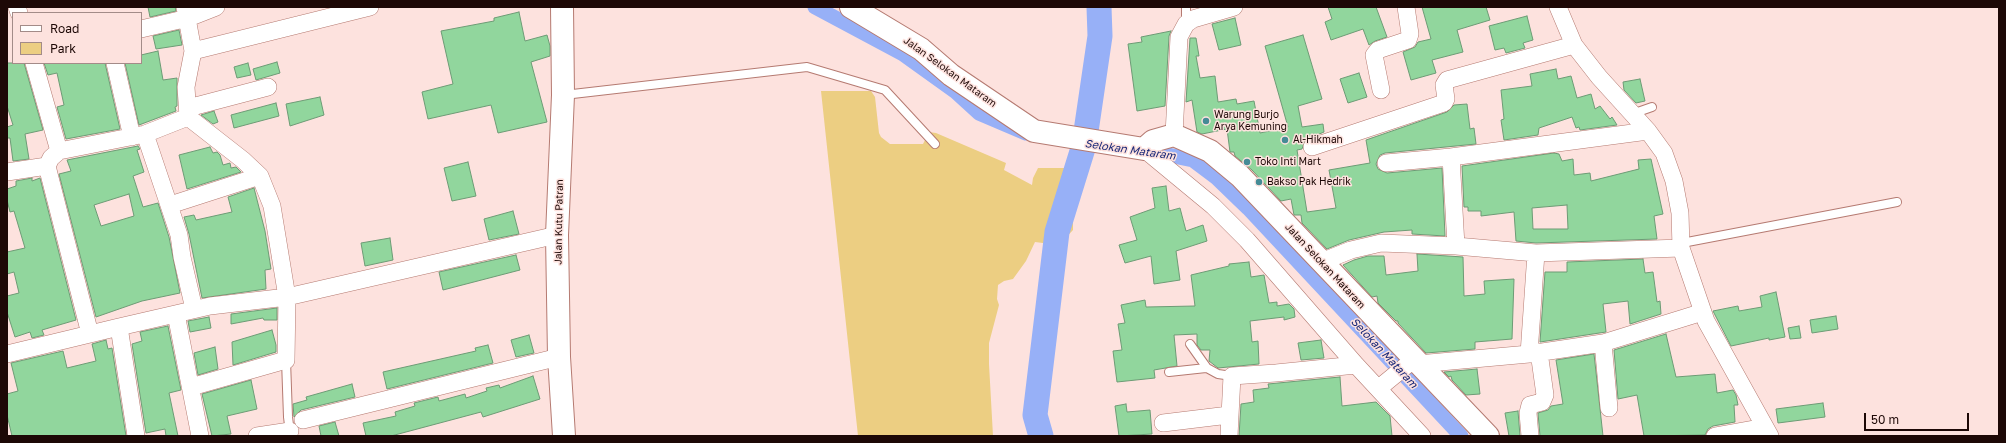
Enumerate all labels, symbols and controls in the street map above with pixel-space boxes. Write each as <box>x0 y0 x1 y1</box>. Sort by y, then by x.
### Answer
legend <box>12 12 142 64</box>
text: Road <box>50 21 79 36</box>
street label: Jalan Selokan Mataram <box>901 34 999 110</box>
text: Park <box>50 41 76 56</box>
place label: Warung Burjo Arya Kemuning <box>1214 109 1287 132</box>
marker: Warung Burjo Arya Kemuning <box>1201 116 1211 126</box>
place label: Al-Hikmah <box>1293 134 1343 146</box>
marker: Al-Hikmah <box>1280 135 1290 145</box>
water label: Selokan Mataram <box>1084 137 1176 163</box>
place label: Toko Inti Mart <box>1255 156 1321 168</box>
marker: Toko Inti Mart <box>1242 157 1252 167</box>
place label: Bakso Pak Hedrik <box>1267 176 1351 188</box>
marker: Bakso Pak Hedrik <box>1254 177 1264 187</box>
street label: Jalan Kutu Patran <box>552 179 566 265</box>
street label: Jalan Selokan Mataram <box>1282 221 1368 311</box>
water label: Selokan Mataram <box>1348 315 1420 391</box>
scale bar <box>1866 405 1971 431</box>
text: 50 m <box>1871 412 1899 427</box>

